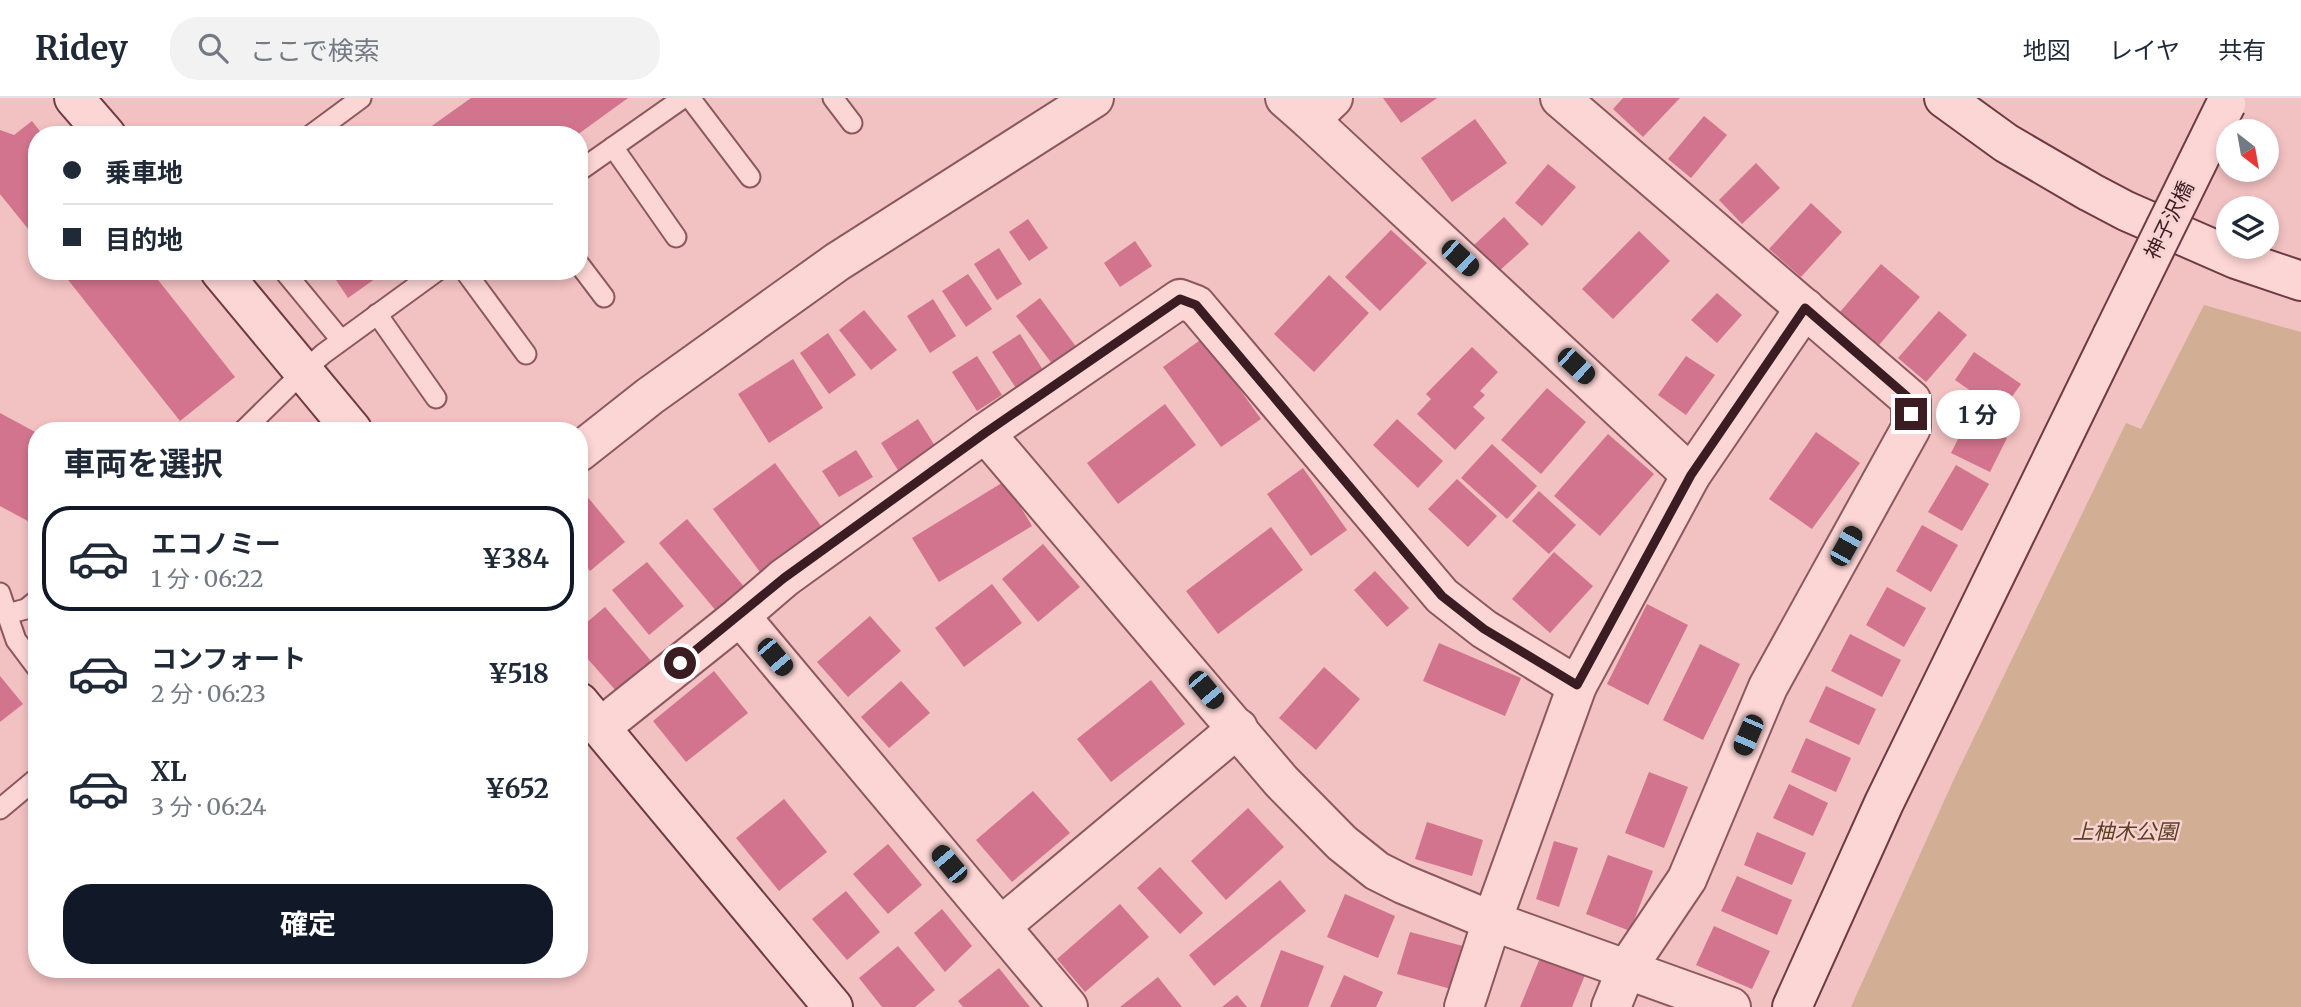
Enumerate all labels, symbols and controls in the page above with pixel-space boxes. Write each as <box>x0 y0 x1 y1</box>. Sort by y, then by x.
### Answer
search box <box>170 17 660 80</box>
text: Ridey <box>35 28 128 69</box>
icon: search <box>194 29 232 67</box>
text: ここで検索 <box>250 34 380 67</box>
text: 地図 <box>2023 35 2071 66</box>
text: レイヤ <box>2109 35 2180 66</box>
text: 共有 <box>2218 35 2266 66</box>
north arrow <box>2216 119 2278 182</box>
map controls <box>2216 119 2279 259</box>
text: 乗車地 <box>105 156 183 189</box>
street label: 神子沢橋 <box>2138 176 2200 264</box>
button: layers <box>2216 196 2279 259</box>
text: 目的地 <box>105 223 183 256</box>
car <box>1438 236 1483 280</box>
car <box>1554 344 1599 388</box>
callout: 1 分 <box>1936 390 2020 438</box>
route end <box>1895 398 1927 430</box>
text: 1 分 <box>1958 400 1998 429</box>
text: 車両を選択 <box>63 444 223 484</box>
car <box>1827 523 1866 569</box>
icon: car <box>67 527 130 590</box>
text: エコノミー <box>151 527 281 560</box>
text: ¥384 <box>482 542 549 575</box>
text: 1 分 · 06:22 <box>151 564 264 593</box>
car <box>754 634 797 680</box>
icon: car <box>67 642 130 705</box>
text: コンフォート <box>151 642 306 675</box>
route start <box>664 647 696 679</box>
text: ¥518 <box>488 657 549 690</box>
car <box>1185 667 1228 713</box>
text: 2 分 · 06:23 <box>151 679 266 708</box>
car <box>1731 712 1766 758</box>
text: XL <box>151 755 187 788</box>
icon: car <box>67 757 130 820</box>
text: ¥652 <box>485 772 549 805</box>
text: 3 分 · 06:24 <box>151 792 267 821</box>
park label: 上柚木公園 <box>2073 818 2180 845</box>
car <box>928 841 971 887</box>
button: 確定 <box>63 884 553 964</box>

